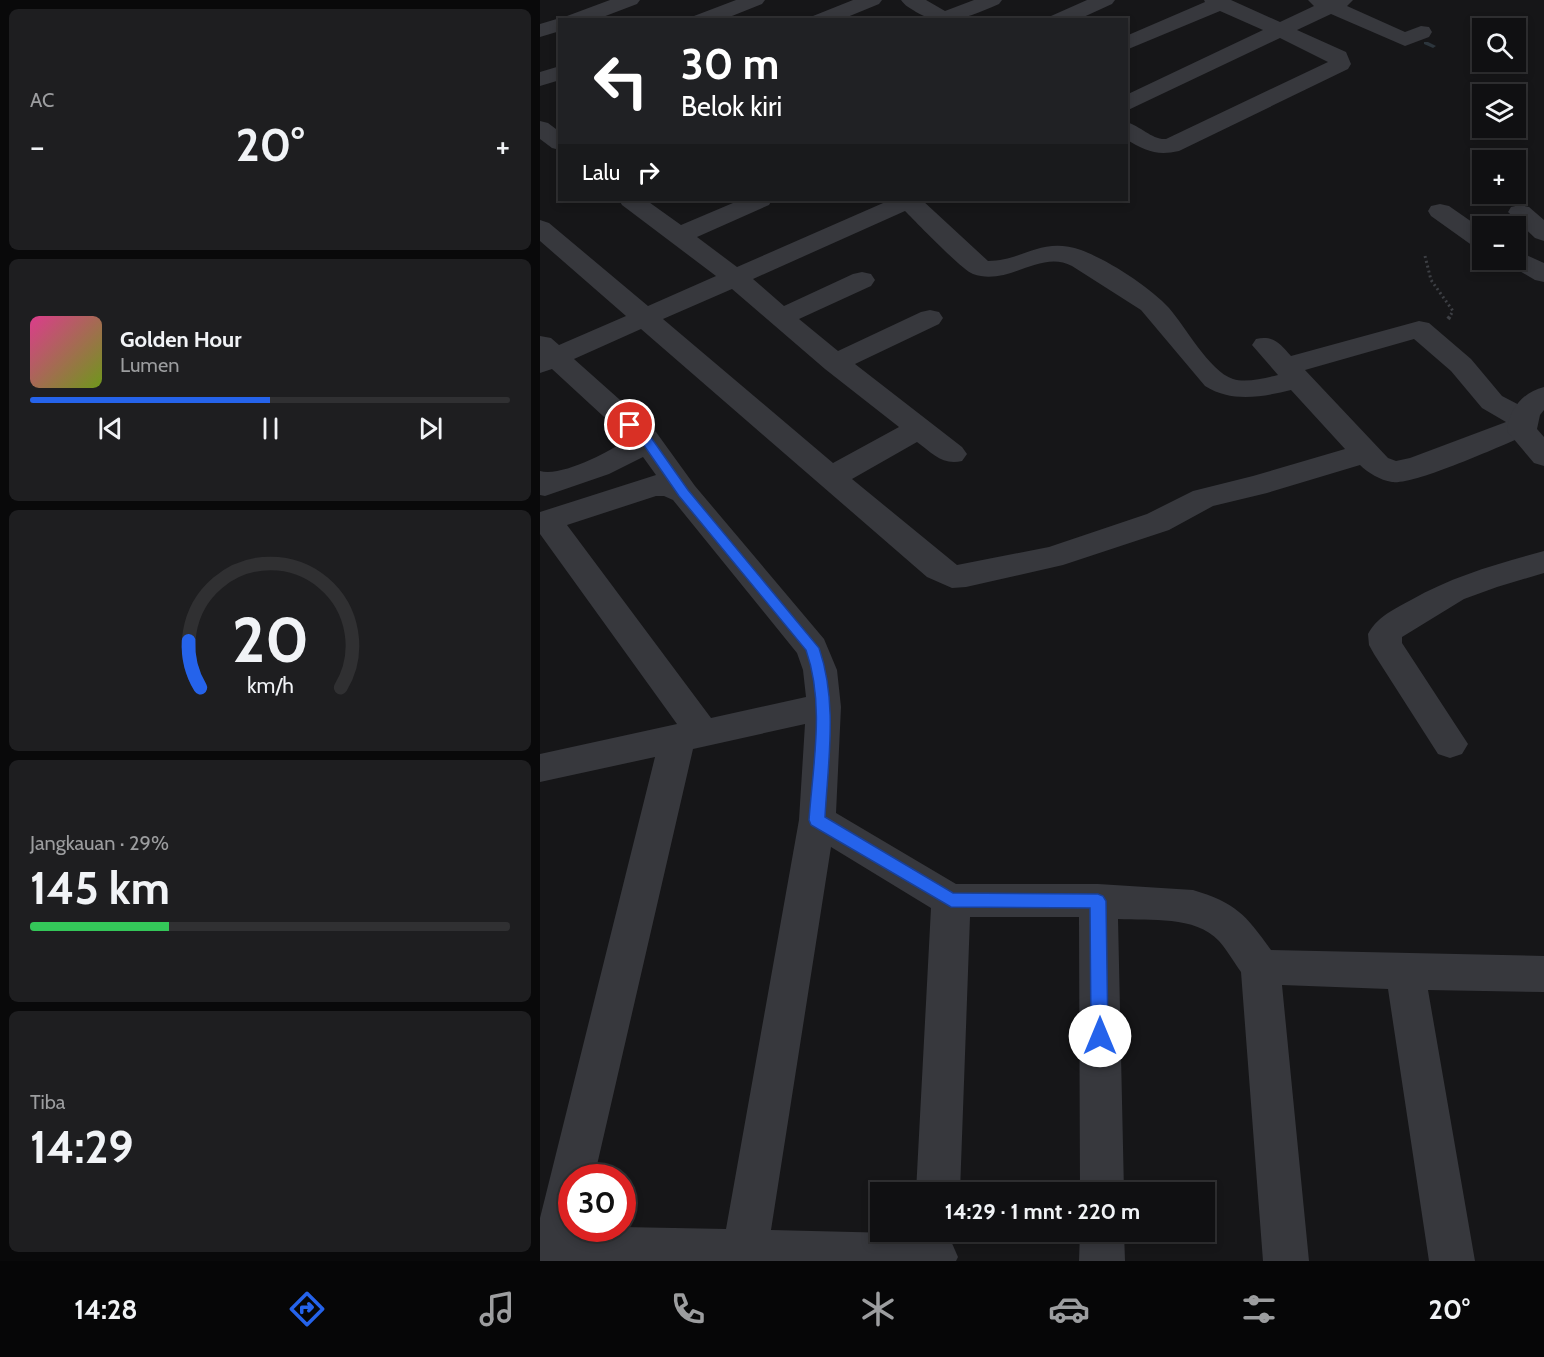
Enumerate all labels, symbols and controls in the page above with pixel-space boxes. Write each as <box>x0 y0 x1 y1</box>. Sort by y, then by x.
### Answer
map controls <box>1472 18 1526 270</box>
button: search <box>1472 18 1526 72</box>
text: 30 m <box>681 38 779 90</box>
icon: left <box>582 42 660 120</box>
button: layers <box>1472 84 1526 138</box>
text: AC <box>30 88 54 112</box>
text: Belok kiri <box>681 90 782 123</box>
text: 20° <box>236 118 304 172</box>
text: − <box>30 126 45 166</box>
text: + <box>495 126 510 166</box>
button: + <box>1472 150 1526 204</box>
icon: right <box>632 156 665 189</box>
text: Lalu <box>582 159 620 186</box>
button: − <box>1472 216 1526 270</box>
text: Golden Hour <box>120 326 241 353</box>
text: Lumen <box>120 353 179 377</box>
pin <box>604 399 655 450</box>
icon: arrive <box>613 408 646 441</box>
icon: previous <box>94 412 127 445</box>
icon: pause <box>254 412 287 445</box>
icon: next <box>414 412 447 445</box>
text: 20 <box>231 602 309 678</box>
text: km/h <box>247 672 293 698</box>
text: Jangkauan · 29% <box>30 831 169 855</box>
text: 145 km <box>30 861 170 915</box>
position arrow <box>1068 1004 1132 1068</box>
text: Tiba <box>30 1090 65 1114</box>
text: 14:29 <box>30 1120 134 1174</box>
speed limit sign: 30 <box>558 1164 636 1242</box>
text: 14:29 · 1 mnt · 220 m <box>945 1198 1140 1225</box>
icon: directions <box>286 1288 328 1330</box>
icon: music <box>476 1288 518 1330</box>
icon: phone <box>667 1288 709 1330</box>
icon: climate <box>857 1288 899 1330</box>
icon: car <box>1048 1288 1090 1330</box>
icon: filters <box>1238 1288 1280 1330</box>
text: 14:28 <box>74 1293 138 1326</box>
text: 20° <box>1429 1293 1470 1326</box>

